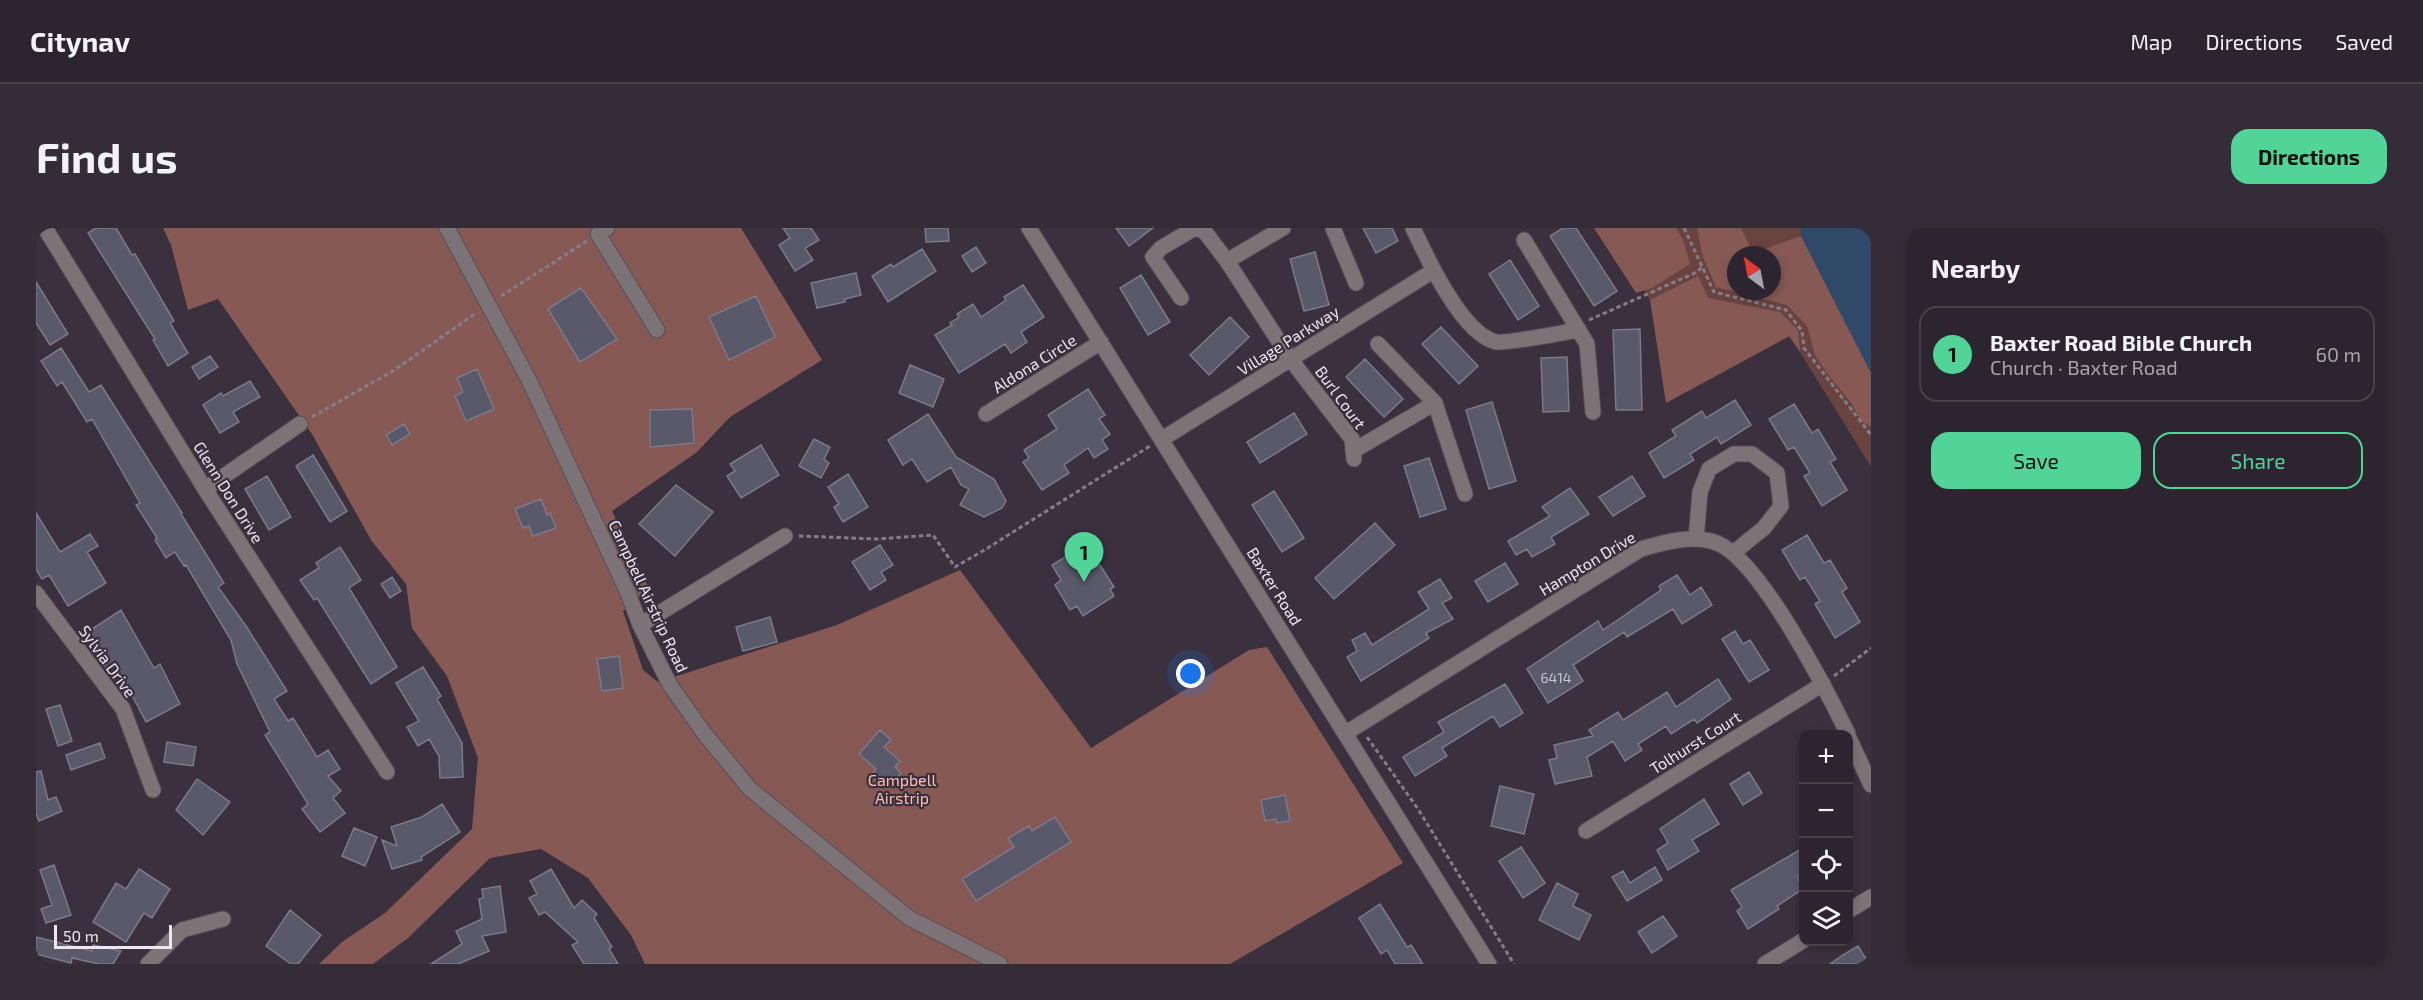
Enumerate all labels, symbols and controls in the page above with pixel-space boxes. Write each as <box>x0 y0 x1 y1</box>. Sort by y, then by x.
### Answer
text: Citynav <box>30 24 130 58</box>
text: Map <box>2130 29 2173 54</box>
text: Directions <box>2206 29 2302 54</box>
text: Saved <box>2335 29 2393 54</box>
button: Directions <box>2231 129 2387 184</box>
text: Find us <box>36 131 178 181</box>
north arrow <box>1727 246 1781 300</box>
text: Nearby <box>1931 252 2020 283</box>
street label: Village Parkway <box>1234 301 1343 379</box>
text: Baxter Road Bible Church <box>1990 329 2252 355</box>
street label: Aldona Circle <box>989 330 1079 396</box>
text: 1 <box>1948 342 1957 366</box>
text: 60 m <box>2316 342 2361 366</box>
text: Church · Baxter Road <box>1990 355 2178 379</box>
street label: Burl Court <box>1312 362 1370 432</box>
button: Save <box>1931 432 2141 489</box>
button: Share <box>2153 432 2363 489</box>
street label: Glenn Don Drive <box>190 438 268 546</box>
street label: Campbell Airstrip Road <box>605 517 693 675</box>
street label: Hampton Drive <box>1535 527 1639 599</box>
pin: 1 <box>1064 532 1104 582</box>
street label: Baxter Road <box>1244 544 1306 628</box>
street label: Sylvia Drive <box>75 621 141 701</box>
your location <box>1176 659 1205 688</box>
house number: 6414 <box>1541 669 1571 686</box>
street label: Tolhurst Court <box>1646 706 1744 778</box>
map controls <box>1799 730 1853 946</box>
button: + <box>1799 730 1853 784</box>
park label: Campbell Airstrip <box>868 770 936 807</box>
button: − <box>1799 784 1853 838</box>
button: locate <box>1799 838 1853 892</box>
button: layers <box>1799 892 1853 946</box>
scale bar <box>54 922 172 950</box>
text: 50 m <box>63 926 99 945</box>

